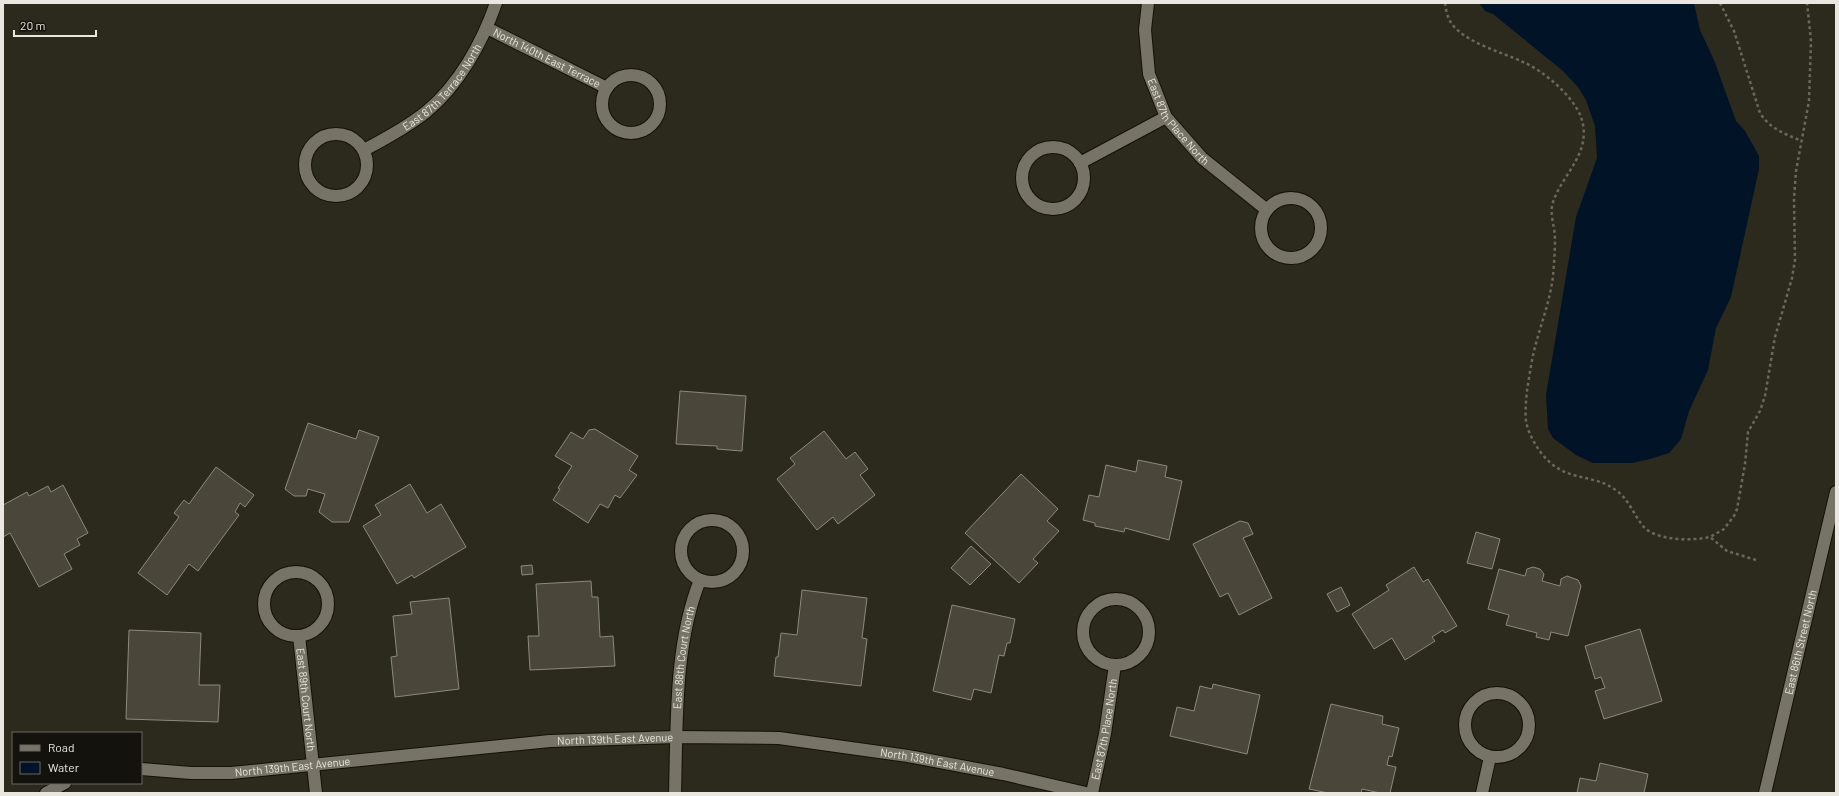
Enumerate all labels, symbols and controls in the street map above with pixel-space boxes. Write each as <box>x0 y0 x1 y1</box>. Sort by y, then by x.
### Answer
scale bar <box>14 12 96 38</box>
text: 20 m <box>20 18 46 32</box>
street label: North 140th East Terrace <box>491 25 603 90</box>
street label: East 87th Terrace North <box>400 41 484 133</box>
street label: East 87th Place North <box>1145 76 1212 167</box>
street label: East 86th Street North <box>1781 588 1819 696</box>
street label: East 88th Court North <box>670 604 697 709</box>
street label: East 89th Court North <box>294 647 318 752</box>
street label: East 87th Place North <box>1088 677 1119 781</box>
street label: North 139th East Avenue <box>557 730 673 747</box>
legend <box>12 732 142 784</box>
text: Road <box>48 740 75 754</box>
street label: North 139th East Avenue <box>879 745 996 778</box>
street label: North 139th East Avenue <box>234 754 351 779</box>
text: Water <box>48 760 80 774</box>

